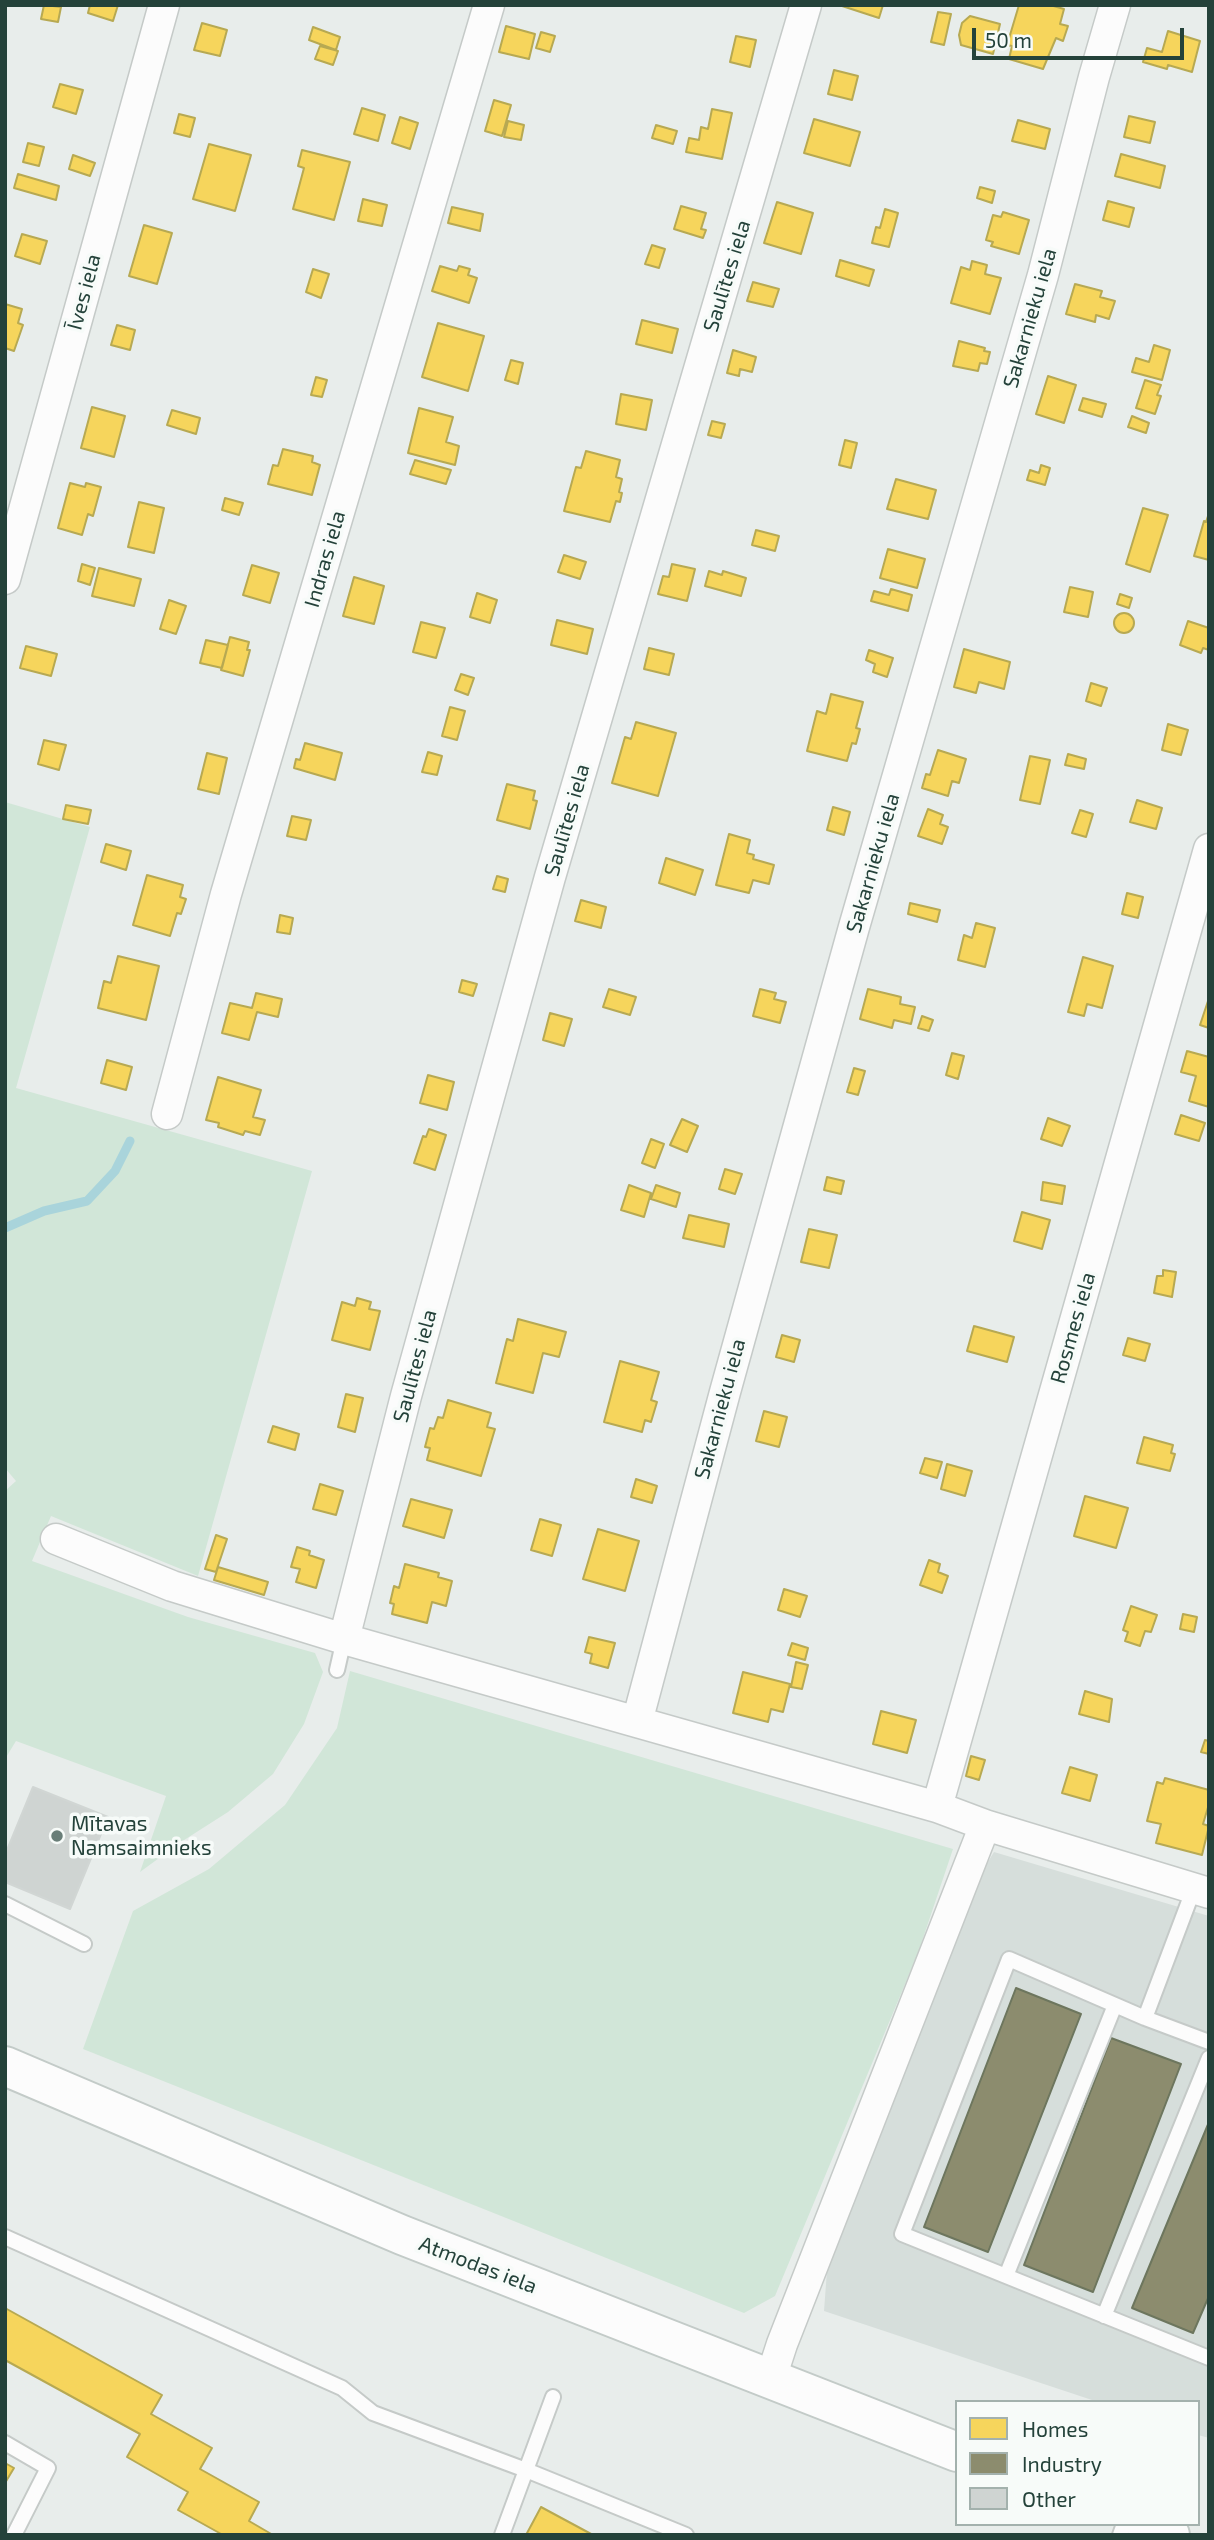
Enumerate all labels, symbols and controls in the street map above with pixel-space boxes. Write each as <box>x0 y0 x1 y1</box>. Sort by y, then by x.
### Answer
scale bar <box>976 14 1188 58</box>
text: 50 m <box>985 27 1032 52</box>
street label: Saulītes iela <box>698 217 756 335</box>
street label: Sakarnieku iela <box>998 245 1062 391</box>
street label: Īves iela <box>62 251 106 333</box>
street label: Indras iela <box>299 508 351 610</box>
street label: Saulītes iela <box>539 761 595 879</box>
street label: Sakarnieku iela <box>841 790 905 936</box>
street label: Rosmes iela <box>1045 1269 1101 1387</box>
street label: Saulītes iela <box>388 1307 442 1425</box>
street label: Sakarnieku iela <box>689 1336 751 1482</box>
place label: Mītavas Namsaimnieks <box>71 1811 212 1861</box>
marker: Mītavas Namsaimnieks <box>49 1828 65 1844</box>
street label: Atmodas iela <box>415 2231 541 2299</box>
legend <box>955 2400 1200 2526</box>
text: Homes <box>1022 2416 1088 2441</box>
text: Industry <box>1022 2451 1102 2476</box>
text: Other <box>1022 2486 1076 2511</box>

